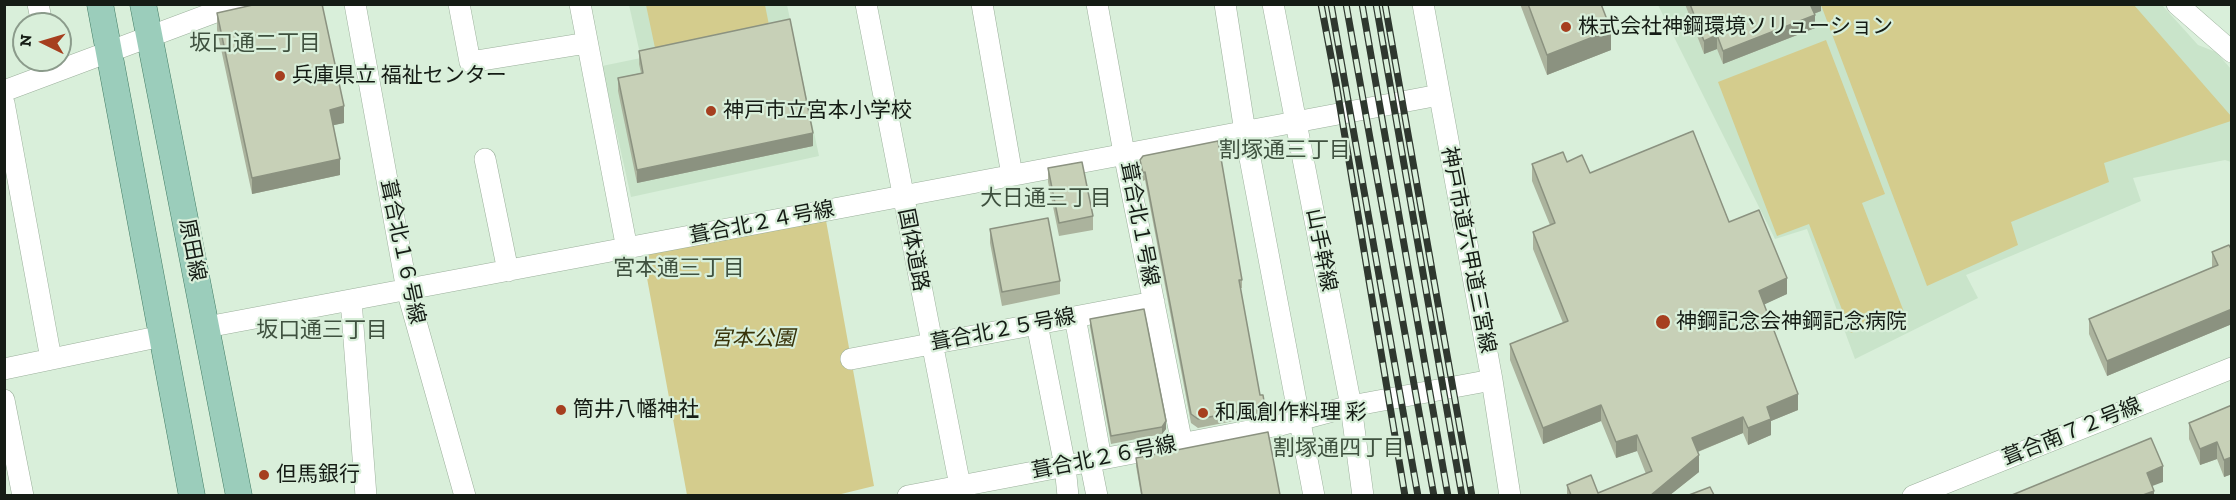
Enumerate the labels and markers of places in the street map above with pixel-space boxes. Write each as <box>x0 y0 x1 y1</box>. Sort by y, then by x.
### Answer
place label: 株式会社神鋼環境ソリューション <box>1578 14 1893 40</box>
marker: 株式会社神鋼環境ソリューション <box>1559 20 1573 34</box>
place label: 兵庫県立 福祉センター <box>292 63 507 89</box>
marker: 兵庫県立 福祉センター <box>273 69 287 83</box>
place label: 神戸市立宮本小学校 <box>723 98 912 124</box>
marker: 神戸市立宮本小学校 <box>704 104 718 118</box>
place label: 神鋼記念会神鋼記念病院 <box>1676 309 1907 335</box>
marker: 神鋼記念会神鋼記念病院 <box>1654 313 1672 331</box>
place label: 筒井八幡神社 <box>573 397 699 423</box>
place label: 和風創作料理 彩 <box>1215 400 1367 426</box>
marker: 筒井八幡神社 <box>554 403 568 417</box>
marker: 和風創作料理 彩 <box>1196 406 1210 420</box>
place label: 但馬銀行 <box>276 462 360 488</box>
marker: 但馬銀行 <box>257 468 271 482</box>

